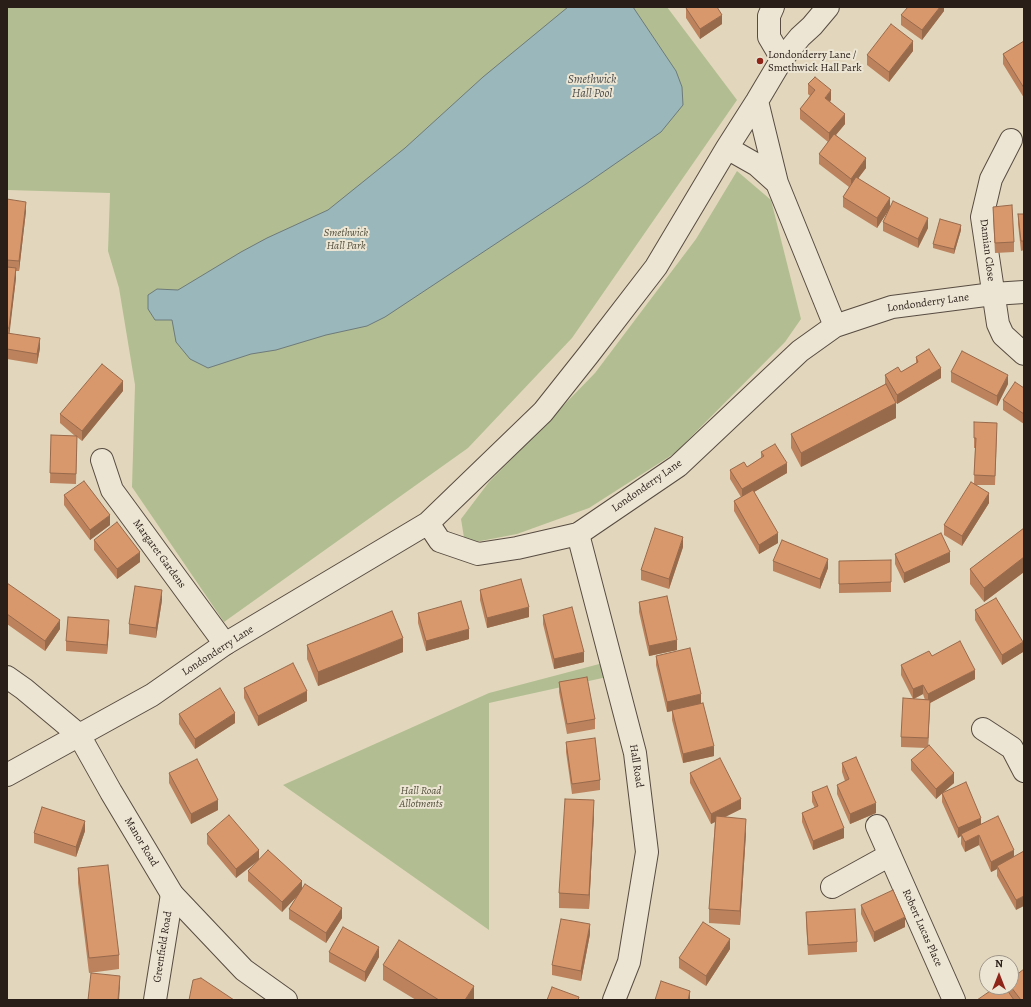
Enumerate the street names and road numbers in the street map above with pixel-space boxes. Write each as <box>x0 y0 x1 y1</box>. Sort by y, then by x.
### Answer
street label: Damian Close <box>977 218 997 282</box>
street label: Londonderry Lane <box>886 291 970 315</box>
street label: Londonderry Lane <box>609 457 685 515</box>
street label: Margaret Gardens <box>130 517 188 591</box>
street label: Londonderry Lane <box>180 623 256 679</box>
street label: Hall Road <box>626 743 646 789</box>
street label: Manor Road <box>121 815 161 869</box>
street label: Robert Lucas Place <box>899 887 945 969</box>
street label: Greenfield Road <box>151 910 175 984</box>

